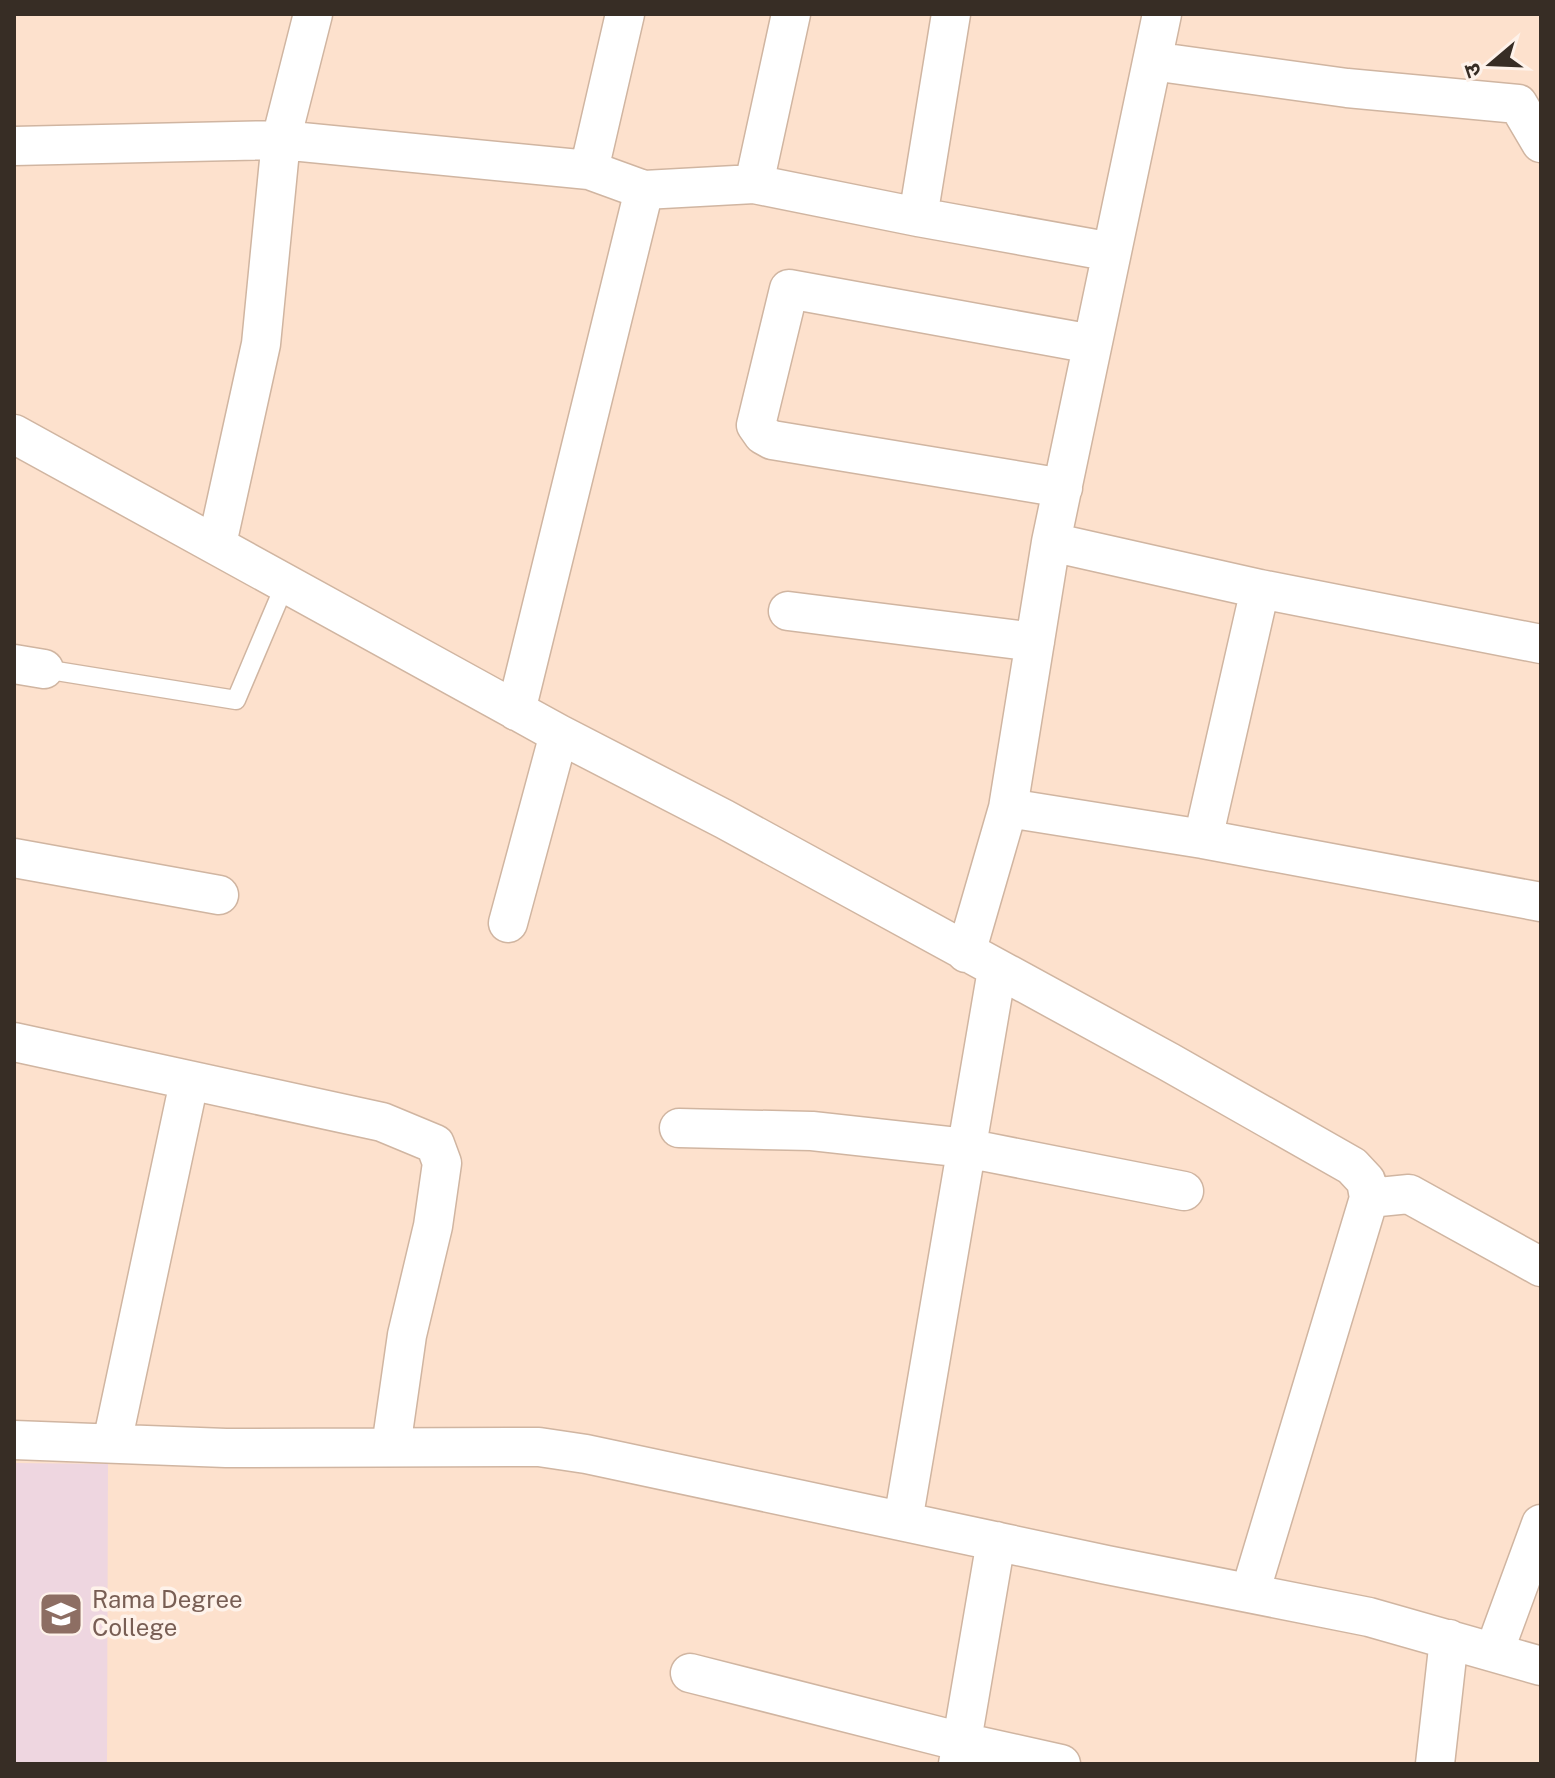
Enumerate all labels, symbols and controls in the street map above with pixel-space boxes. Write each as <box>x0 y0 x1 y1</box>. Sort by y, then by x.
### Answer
north arrow <box>1451 24 1531 104</box>
text: उ <box>1457 59 1486 81</box>
place label: Rama Degree College <box>92 1585 243 1641</box>
school or university icon: Rama Degree College <box>37 1590 85 1638</box>

